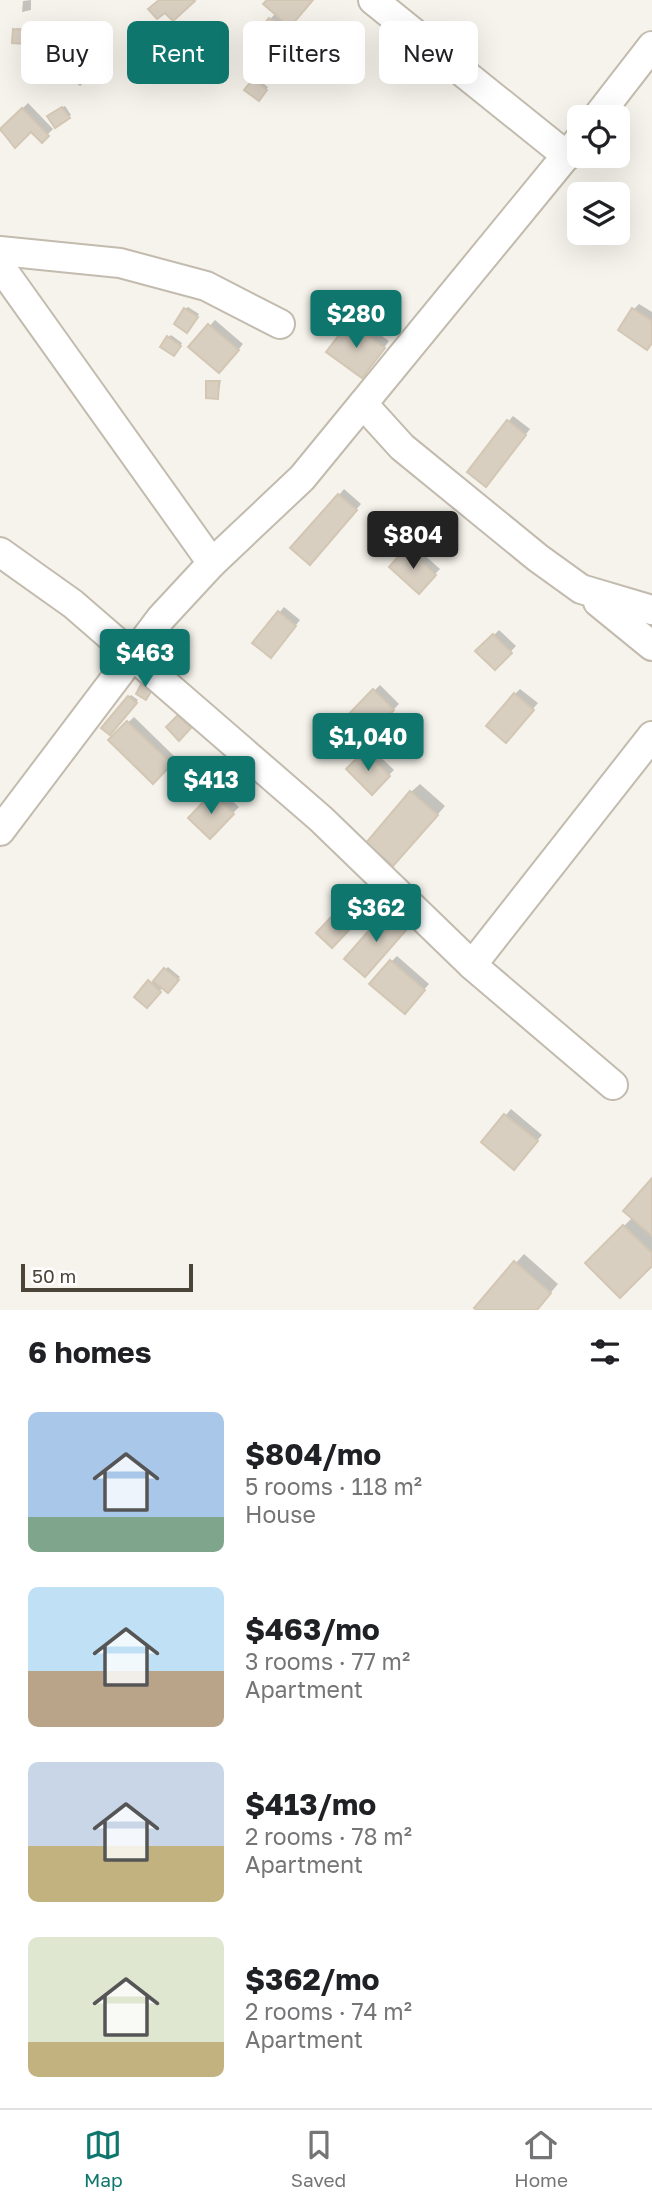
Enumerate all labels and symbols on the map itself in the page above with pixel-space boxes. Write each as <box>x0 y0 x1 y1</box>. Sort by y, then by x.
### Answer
pin: $280 <box>315 290 397 350</box>
pin: $804 <box>372 512 454 571</box>
pin: $463 <box>104 630 186 689</box>
pin: $1,040 <box>311 714 425 773</box>
pin: $413 <box>170 756 252 816</box>
pin: $362 <box>335 884 417 944</box>
scale bar <box>21 1261 192 1293</box>

